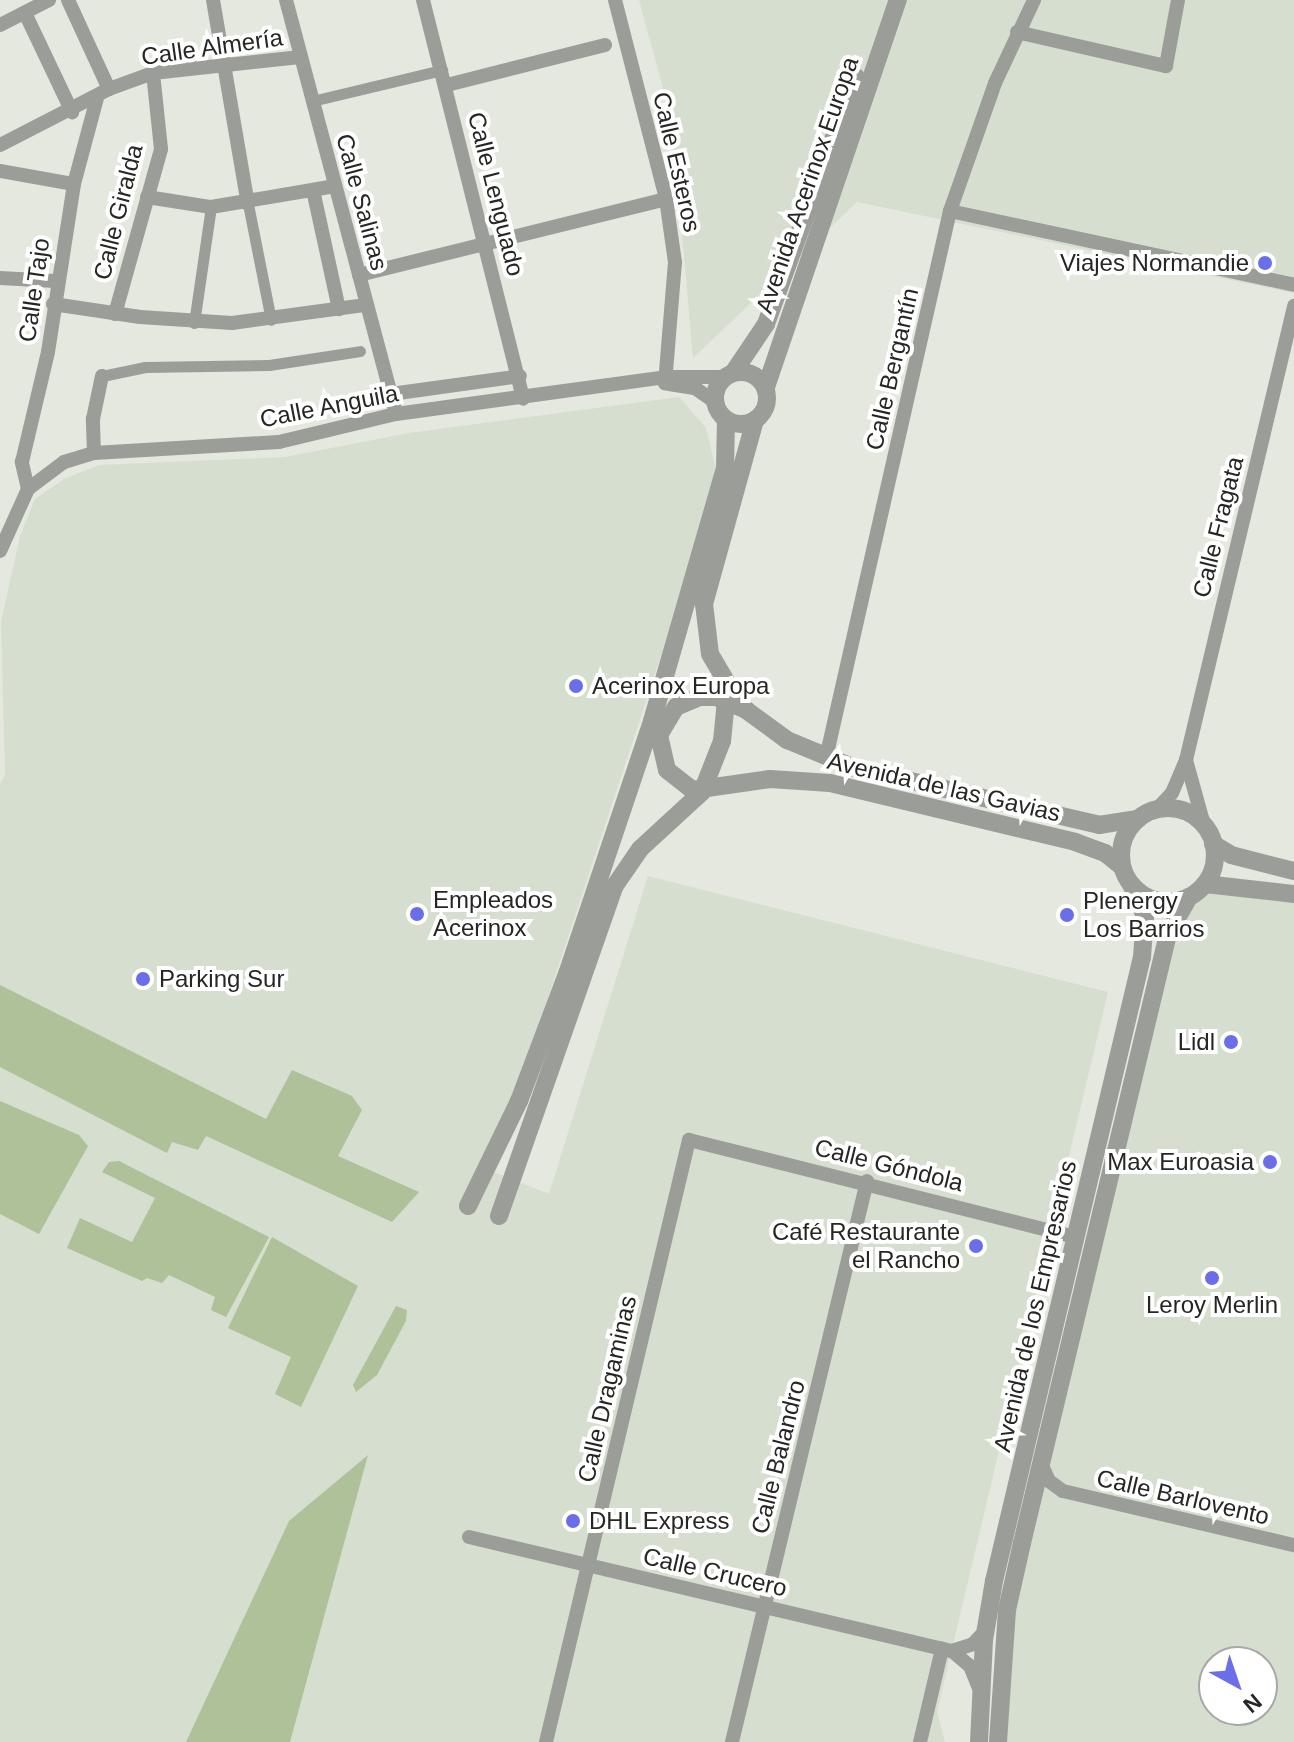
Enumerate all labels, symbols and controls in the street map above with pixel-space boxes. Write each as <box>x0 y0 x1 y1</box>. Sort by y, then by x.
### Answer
street label: Calle Almería <box>139 23 285 71</box>
street label: Avenida Acerinox Europa <box>749 52 865 318</box>
street label: Calle Esteros <box>647 89 707 235</box>
street label: Calle Lenguado <box>462 109 530 279</box>
street label: Calle Salinas <box>330 131 394 273</box>
street label: Calle Giralda <box>87 141 149 283</box>
street label: Calle Tajo <box>12 236 56 344</box>
place label: Viajes Normandie <box>1060 249 1249 277</box>
marker: Viajes Normandie <box>1256 254 1274 272</box>
street label: Calle Bergantín <box>859 285 925 453</box>
street label: Calle Anguila <box>257 378 401 434</box>
street label: Calle Fragata <box>1187 454 1249 600</box>
place label: Acerinox Europa <box>592 672 769 700</box>
marker: Acerinox Europa <box>567 677 585 695</box>
street label: Avenida de las Gavias <box>825 746 1063 828</box>
place label: Empleados Acerinox <box>433 886 553 942</box>
place label: Plenergy Los Barrios <box>1083 887 1204 943</box>
marker: Empleados Acerinox <box>408 905 426 923</box>
marker: Plenergy Los Barrios <box>1058 906 1076 924</box>
place label: Parking Sur <box>159 965 284 993</box>
marker: Parking Sur <box>134 970 152 988</box>
place label: Lidl <box>1178 1028 1215 1056</box>
marker: Lidl <box>1222 1033 1240 1051</box>
street label: Calle Góndola <box>812 1133 966 1197</box>
place label: Max Euroasia <box>1107 1148 1254 1176</box>
marker: Max Euroasia <box>1261 1153 1279 1171</box>
street label: Avenida de los Empresarios <box>987 1157 1083 1455</box>
place label: Café Restaurante el Rancho <box>772 1218 960 1274</box>
marker: Café Restaurante el Rancho <box>967 1237 985 1255</box>
marker: Leroy Merlin <box>1203 1269 1221 1287</box>
place label: Leroy Merlin <box>1146 1291 1278 1319</box>
street label: Calle Dragaminas <box>572 1293 642 1485</box>
street label: Calle Balandro <box>745 1377 811 1537</box>
street label: Calle Barlovento <box>1094 1463 1272 1531</box>
place label: DHL Express <box>589 1507 730 1535</box>
marker: DHL Express <box>564 1512 582 1530</box>
street label: Calle Crucero <box>640 1541 790 1603</box>
north arrow <box>1198 1646 1278 1726</box>
text: N <box>1238 1689 1267 1718</box>

